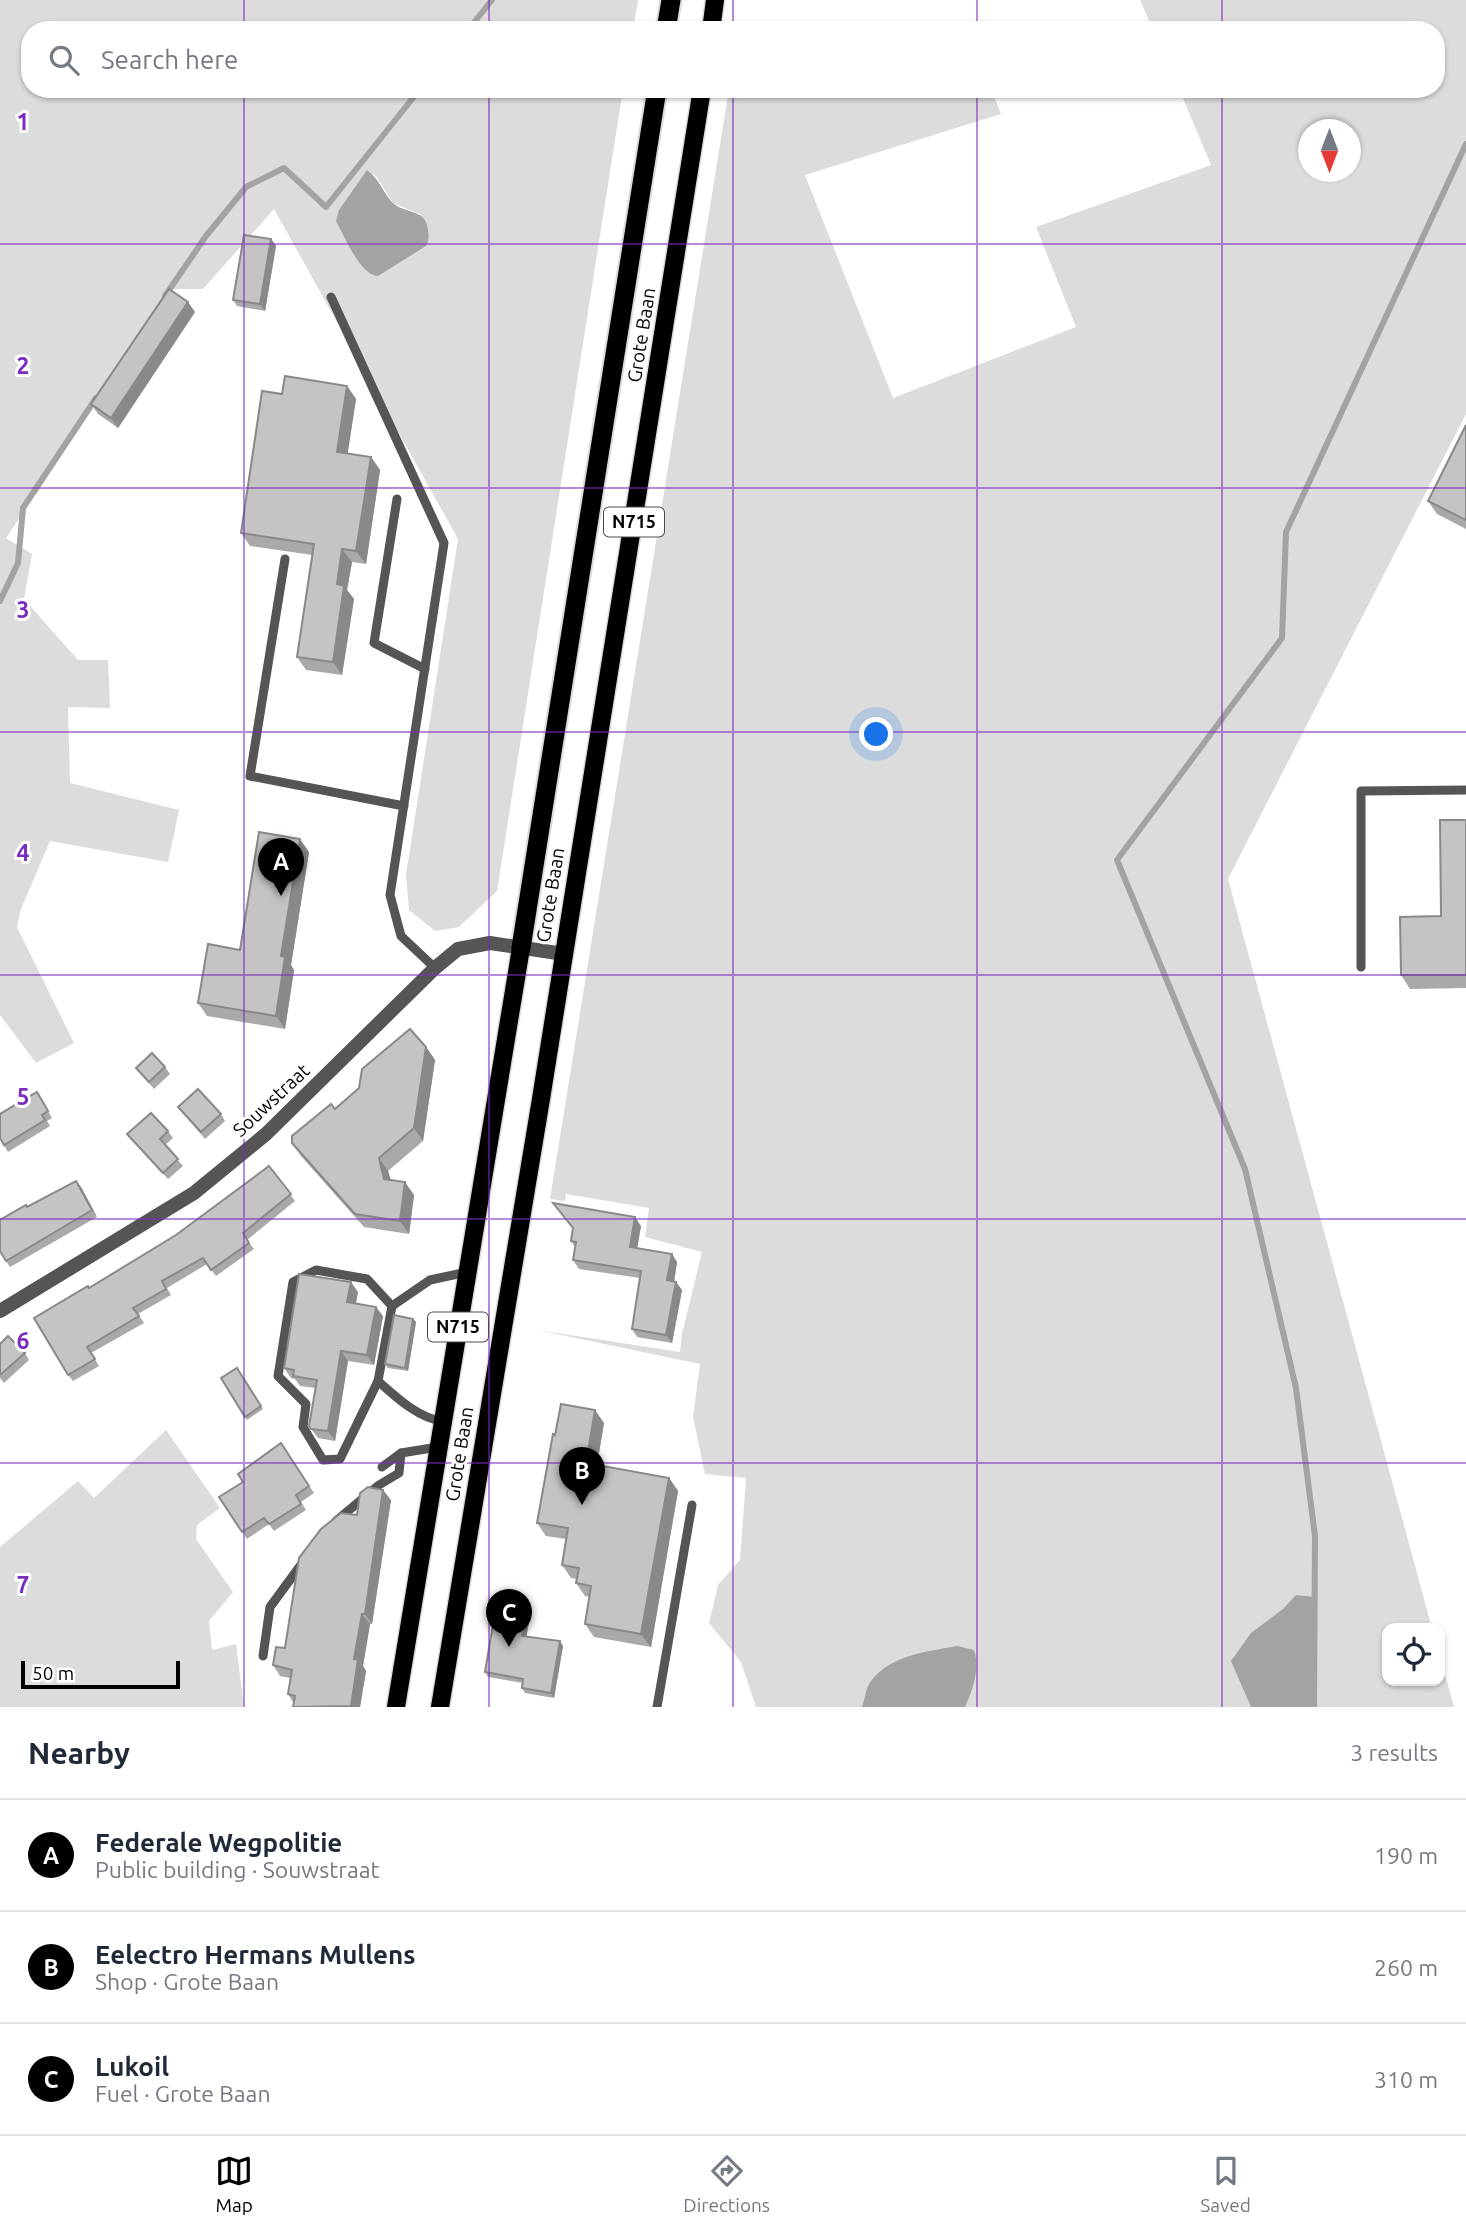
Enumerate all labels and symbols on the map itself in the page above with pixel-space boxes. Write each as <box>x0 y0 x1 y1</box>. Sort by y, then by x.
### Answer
text: 1 <box>17 109 29 134</box>
north arrow <box>1298 119 1361 182</box>
street label: Grote Baan <box>623 286 659 384</box>
text: 2 <box>17 353 29 378</box>
road number: N715 <box>604 508 664 536</box>
text: 3 <box>17 597 29 622</box>
your location <box>859 717 893 751</box>
pin: A <box>258 838 304 896</box>
text: 4 <box>17 840 30 865</box>
street label: Grote Baan <box>532 846 568 944</box>
street label: Souwstraat <box>228 1059 314 1141</box>
text: 5 <box>17 1084 29 1109</box>
road number: N715 <box>428 1312 488 1342</box>
text: 6 <box>17 1328 30 1353</box>
street label: Grote Baan <box>441 1405 477 1503</box>
pin: B <box>559 1447 605 1505</box>
text: 7 <box>17 1572 29 1597</box>
pin: C <box>486 1589 532 1647</box>
scale bar <box>21 1658 180 1690</box>

